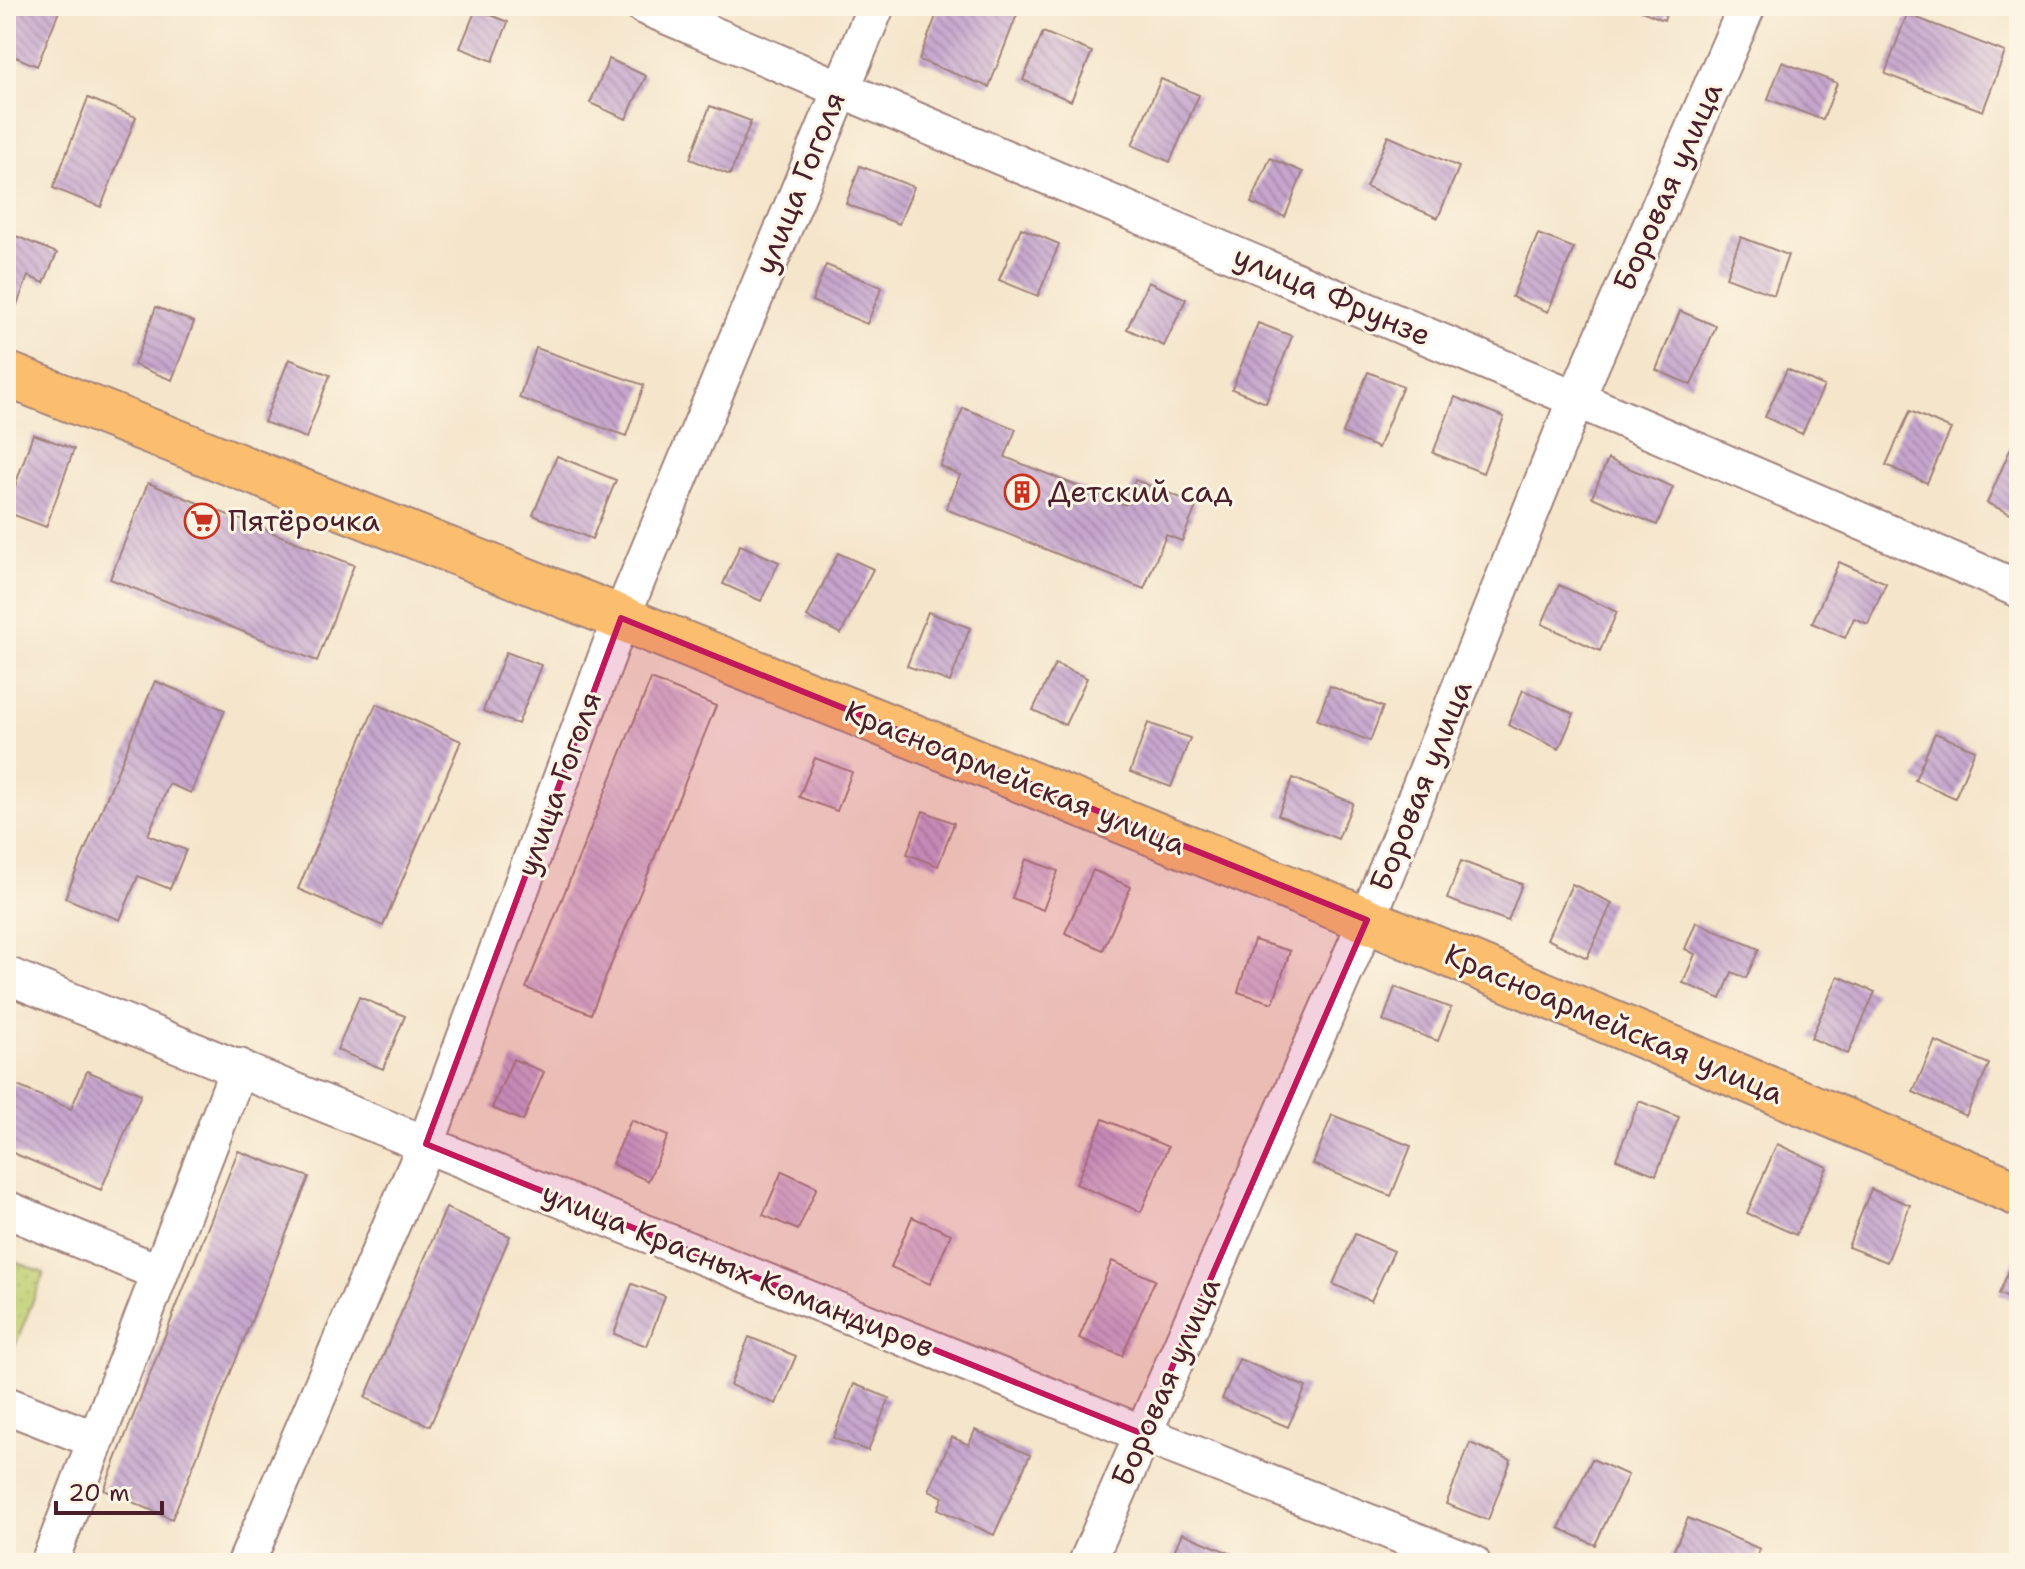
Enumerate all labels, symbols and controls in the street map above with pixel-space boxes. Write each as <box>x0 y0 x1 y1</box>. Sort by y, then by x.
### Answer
street label: Боровая улица <box>1603 76 1732 298</box>
street label: улица Гоголя <box>744 85 855 280</box>
street label: улица Фрунзе <box>1227 235 1437 356</box>
place label: Детский сад <box>1048 471 1233 512</box>
building icon: Детский сад <box>1003 473 1041 511</box>
place label: Пятёрочка <box>228 500 380 541</box>
supermarket icon: Пятёрочка <box>183 502 221 540</box>
street label: Боровая улица <box>1359 674 1482 898</box>
street label: улица Гоголя <box>506 686 611 882</box>
street label: Красноармейская улица <box>838 690 1192 865</box>
street label: Красноармейская улица <box>1438 933 1790 1114</box>
street label: улица Красных Командиров <box>536 1172 940 1367</box>
street label: Боровая улица <box>1101 1271 1230 1493</box>
scale bar <box>56 1465 162 1515</box>
text: 20 m <box>68 1477 130 1509</box>

